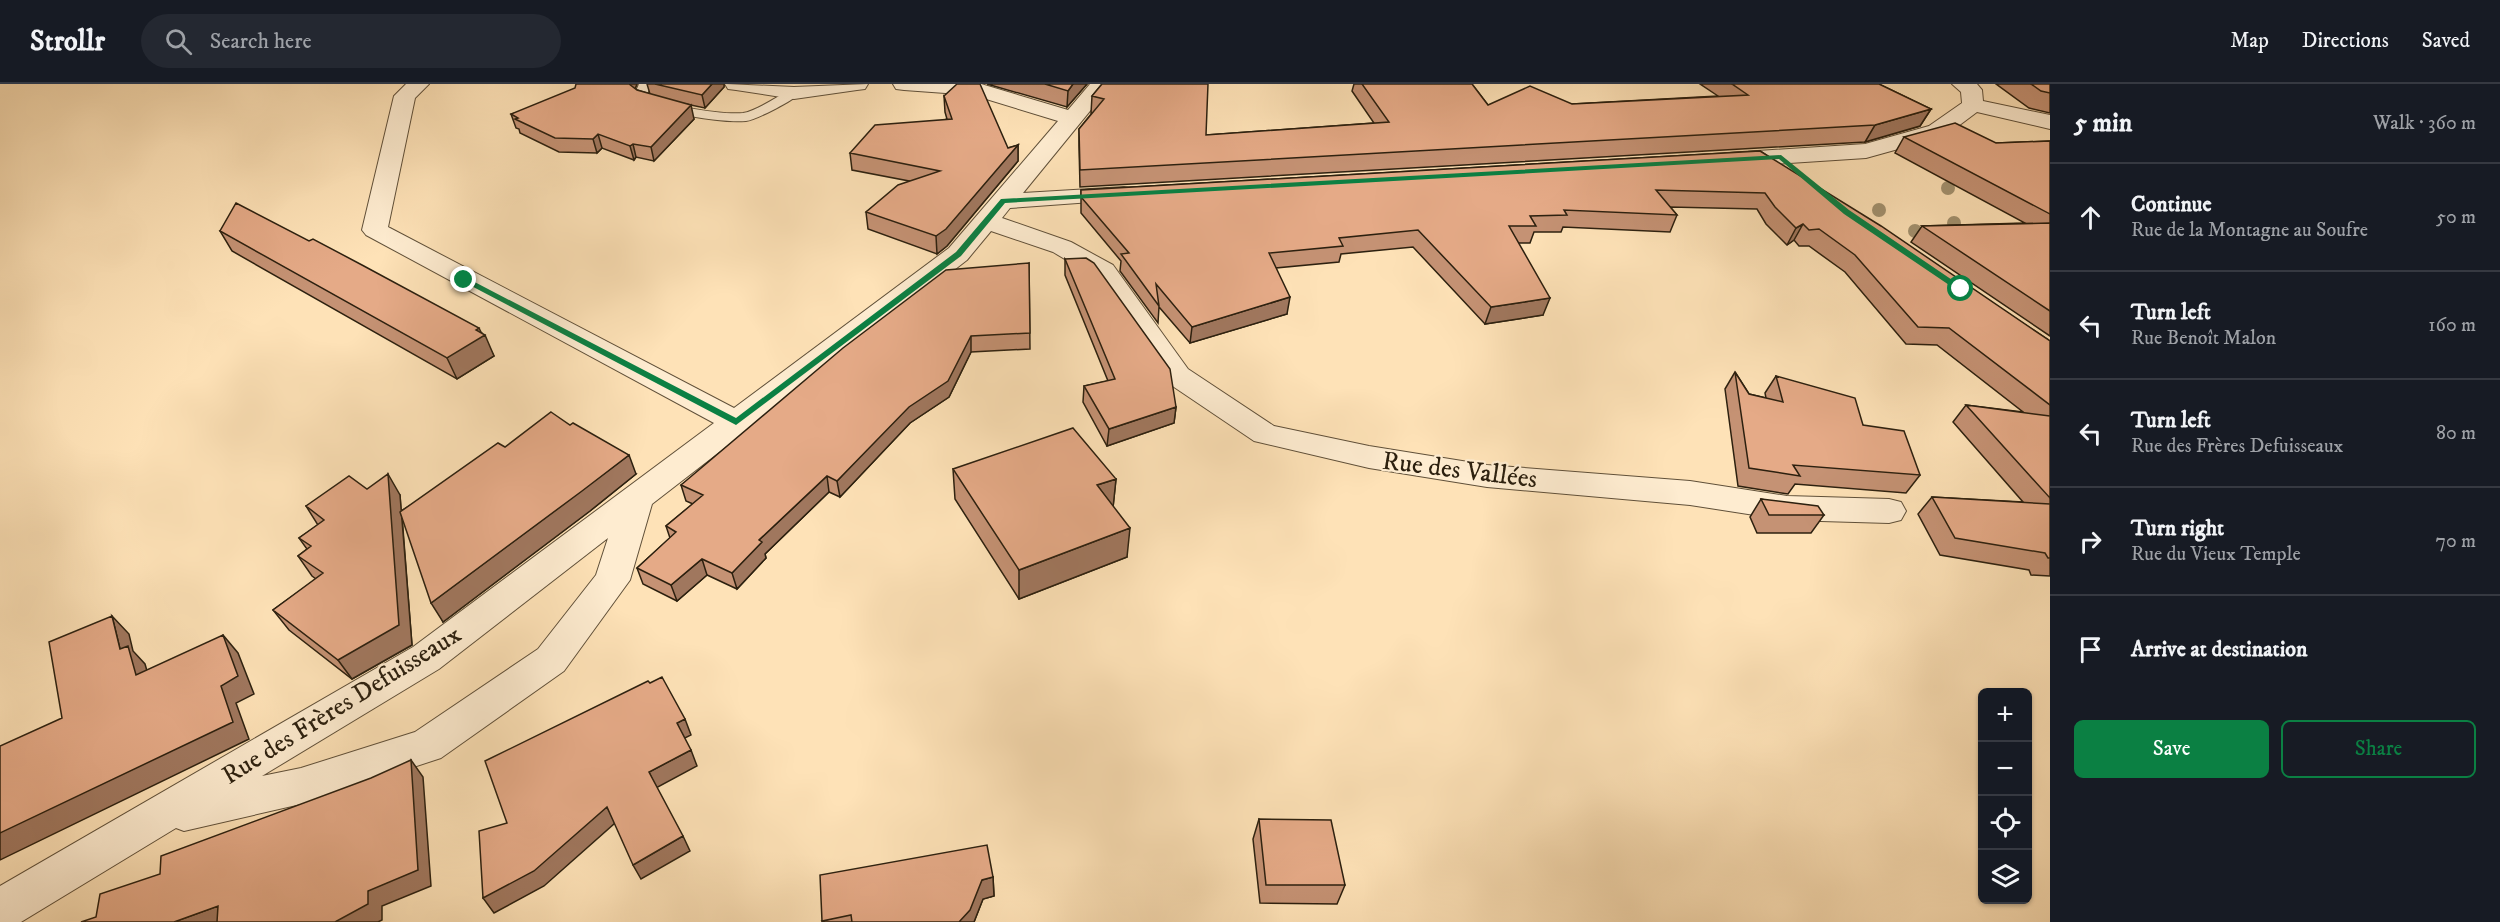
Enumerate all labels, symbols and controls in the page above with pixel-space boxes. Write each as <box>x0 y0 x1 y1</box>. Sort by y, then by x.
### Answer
search box <box>141 14 561 68</box>
text: Strollr <box>30 24 105 59</box>
icon: search <box>162 25 195 58</box>
text: Search here <box>210 28 312 55</box>
text: Map <box>2230 28 2269 54</box>
text: Directions <box>2302 28 2389 54</box>
text: Saved <box>2422 28 2470 54</box>
text: 5 min <box>2074 107 2132 140</box>
text: Walk · 360 m <box>2373 111 2476 136</box>
text: Continue <box>2131 191 2212 218</box>
icon: ahead <box>2074 201 2107 234</box>
text: 50 m <box>2436 205 2476 230</box>
text: Rue de la Montagne au Soufre <box>2131 218 2368 243</box>
route end <box>450 266 476 292</box>
route start <box>1947 275 1973 301</box>
text: Turn left <box>2131 299 2211 326</box>
icon: left <box>2074 309 2107 342</box>
text: 160 m <box>2428 313 2476 338</box>
text: Rue Benoît Malon <box>2131 326 2276 351</box>
text: Turn left <box>2131 407 2211 434</box>
icon: left <box>2074 417 2107 450</box>
text: 80 m <box>2436 421 2476 446</box>
text: Rue des Frères Defuisseaux <box>2131 434 2343 459</box>
street label: Rue des Vallées <box>1380 445 1539 496</box>
text: Turn right <box>2131 515 2224 542</box>
icon: right <box>2074 525 2107 558</box>
text: 70 m <box>2435 529 2476 554</box>
text: Rue du Vieux Temple <box>2131 542 2301 567</box>
street label: Rue des Frères Defuisseaux <box>216 618 468 792</box>
icon: arrive <box>2074 633 2107 666</box>
text: Arrive at destination <box>2131 636 2308 663</box>
map controls <box>1978 688 2032 904</box>
button: + <box>1978 688 2032 742</box>
button: Save <box>2074 720 2269 778</box>
button: Share <box>2281 720 2476 778</box>
button: − <box>1978 742 2032 796</box>
button: locate <box>1978 796 2032 850</box>
button: layers <box>1978 850 2032 904</box>

